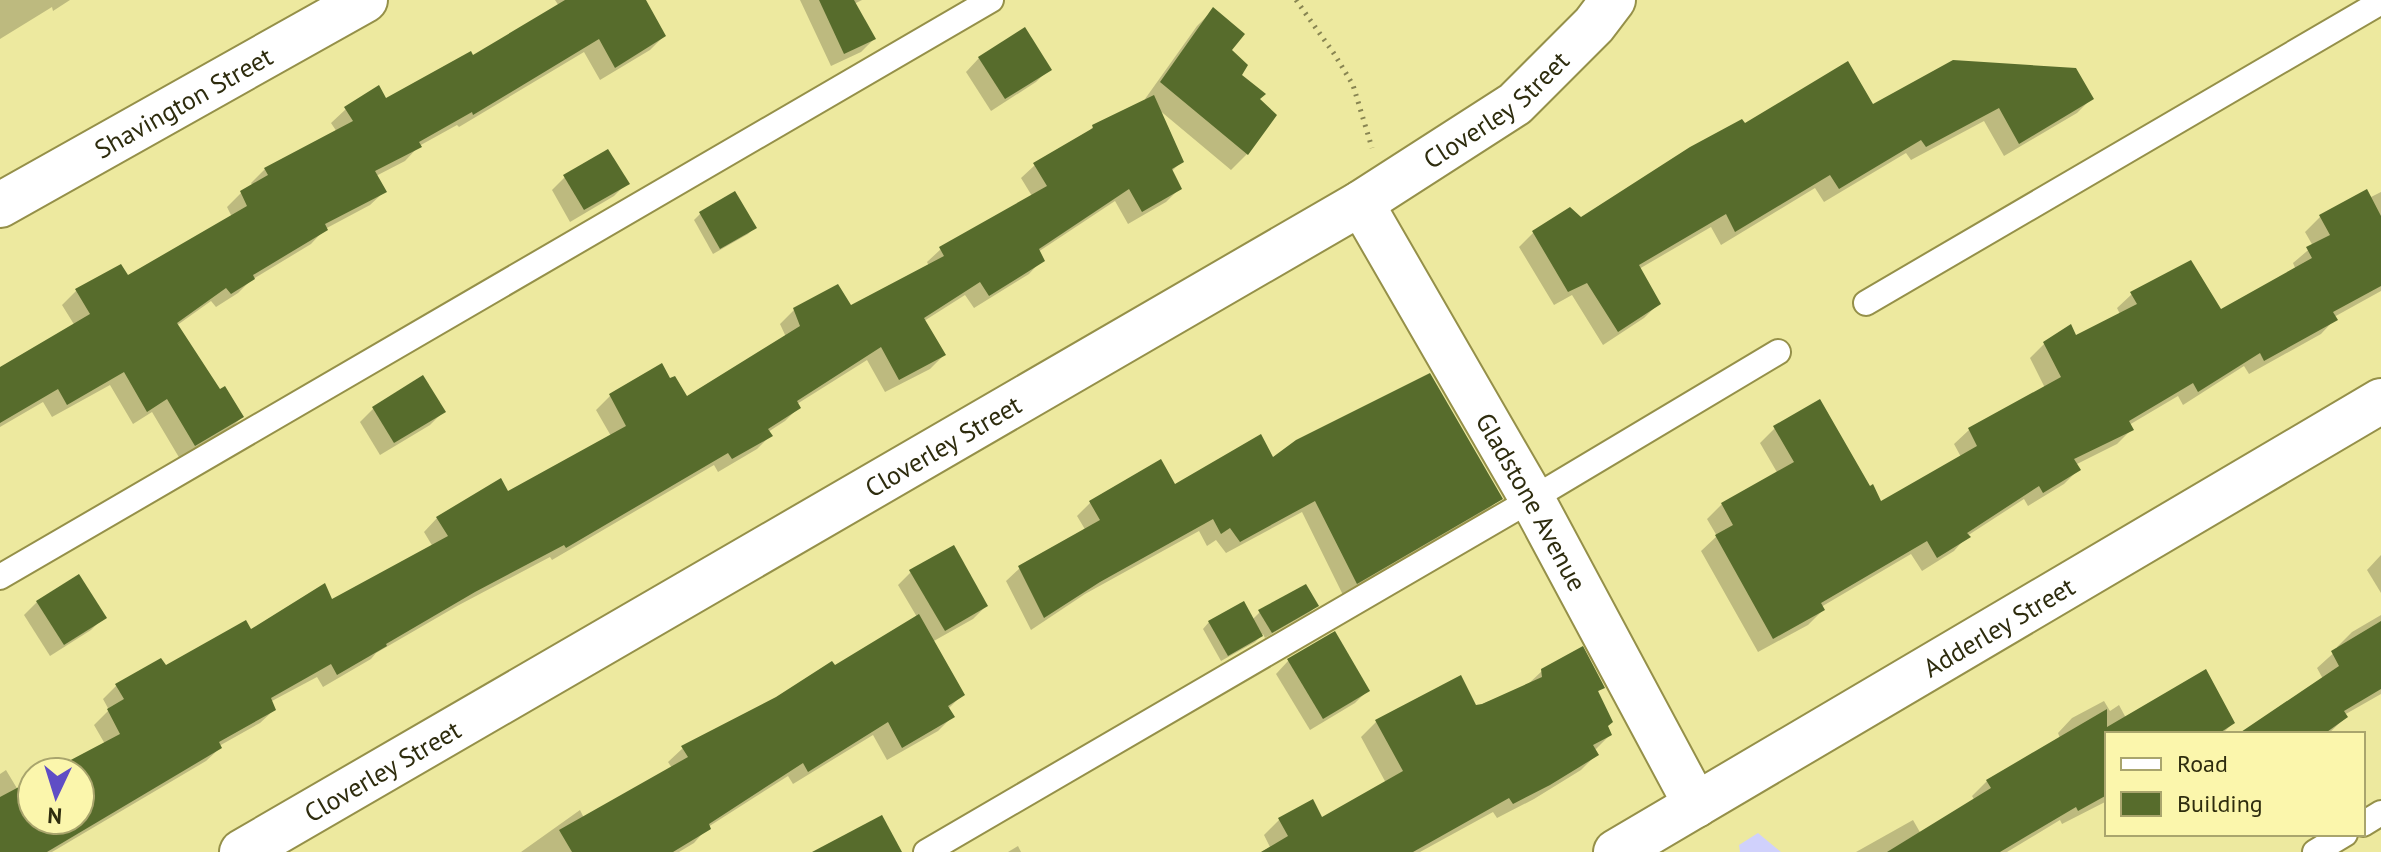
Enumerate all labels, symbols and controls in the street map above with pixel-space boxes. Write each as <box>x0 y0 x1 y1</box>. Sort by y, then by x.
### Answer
street label: Shavington Street <box>88 39 278 165</box>
street label: Cloverley Street <box>1417 43 1576 175</box>
street label: Cloverley Street <box>859 387 1027 504</box>
street label: Gladstone Avenue <box>1469 407 1594 596</box>
street label: Adderley Street <box>1917 569 2080 684</box>
street label: Cloverley Street <box>298 712 466 829</box>
legend <box>2105 732 2365 836</box>
text: Road <box>2177 748 2228 779</box>
north arrow <box>16 756 96 836</box>
text: Building <box>2177 788 2263 819</box>
text: N <box>46 801 63 830</box>

